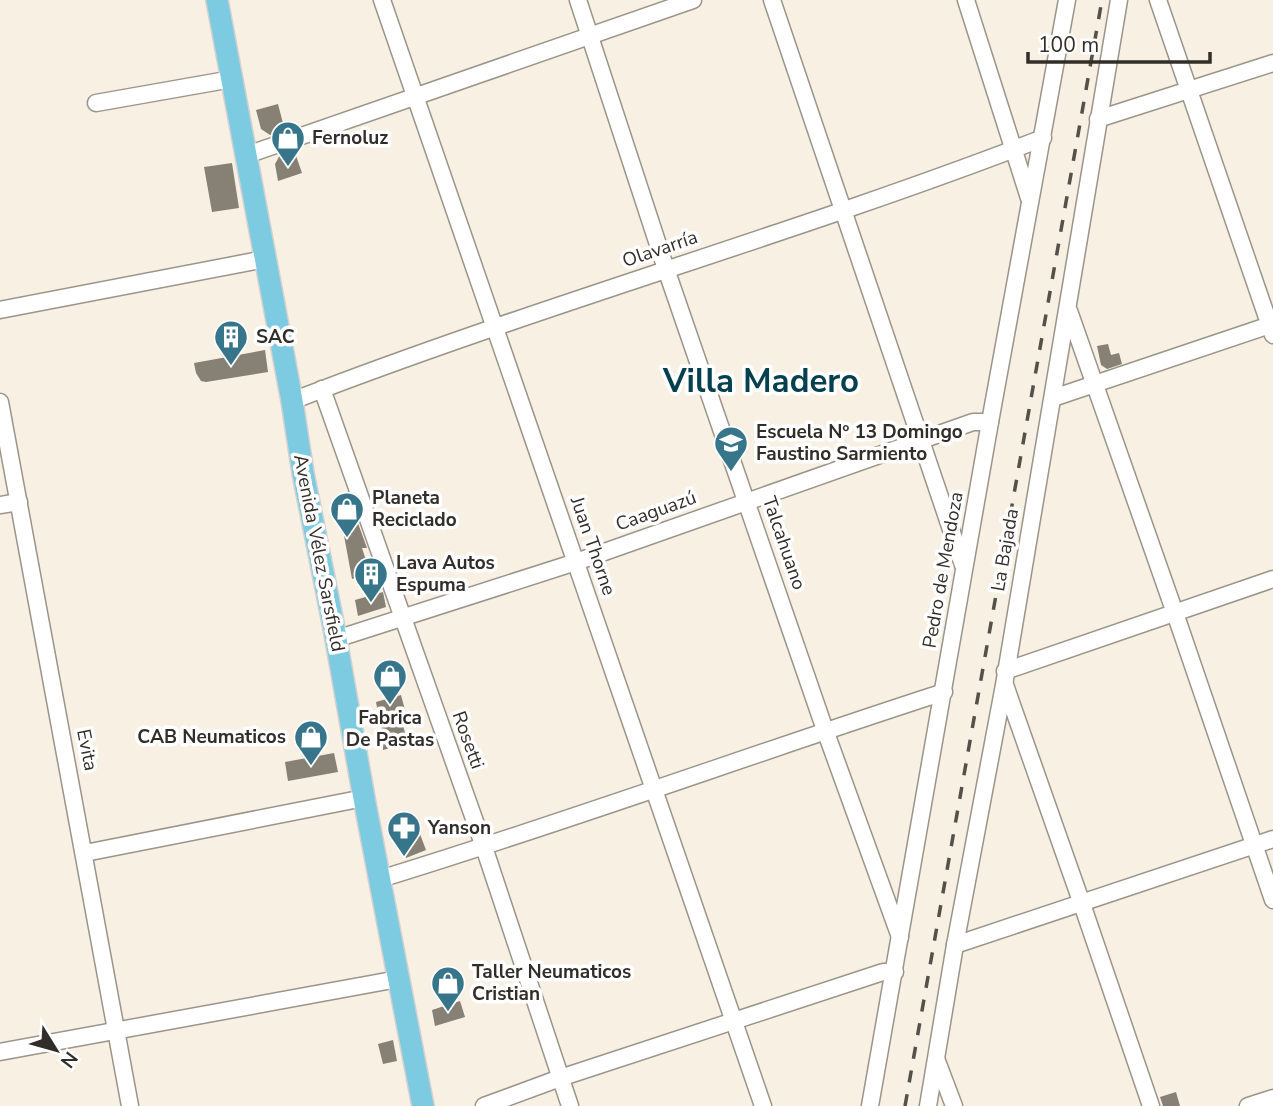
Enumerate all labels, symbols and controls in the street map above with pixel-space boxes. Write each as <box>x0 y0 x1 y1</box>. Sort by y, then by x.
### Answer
scale bar <box>1028 21 1210 65</box>
text: 100 m <box>1038 31 1099 59</box>
shop icon: Fernoluz <box>269 119 307 168</box>
place label: Fernoluz <box>312 125 388 151</box>
street label: Olavarría <box>619 224 701 274</box>
building icon: SAC <box>212 318 250 367</box>
place label: SAC <box>256 324 295 350</box>
district label: Villa Madero <box>662 359 859 404</box>
place label: Escuela Nº 13 Domingo Faustino Sarmiento <box>756 419 963 467</box>
school or university icon: Escuela Nº 13 Domingo Faustino Sarmiento <box>712 424 750 473</box>
street label: Avenida Vélez Sarsfield <box>287 452 351 654</box>
street label: Caaguazú <box>612 484 700 538</box>
place label: Planeta Reciclado <box>372 485 457 533</box>
shop icon: Planeta Reciclado <box>328 490 366 539</box>
street label: Pedro de Mendoza <box>916 490 970 650</box>
street label: Juan Thorne <box>564 492 622 599</box>
street label: Talcahuano <box>756 493 812 593</box>
street label: La Bajada <box>985 506 1025 594</box>
place label: Lava Autos Espuma <box>396 550 495 598</box>
building icon: Lava Autos Espuma <box>352 555 390 604</box>
shop icon: Fabrica De Pastas <box>371 657 409 706</box>
place label: Fabrica De Pastas <box>346 705 434 753</box>
street label: Rosetti <box>446 707 490 773</box>
shop icon: CAB Neumaticos <box>292 718 330 767</box>
place label: CAB Neumaticos <box>137 724 286 750</box>
street label: Evita <box>70 727 104 773</box>
pharmacy icon: Yanson <box>385 809 423 858</box>
place label: Yanson <box>427 815 491 841</box>
place label: Taller Neumaticos Cristian <box>472 959 631 1007</box>
shop icon: Taller Neumaticos Cristian <box>429 964 467 1013</box>
north arrow <box>21 1015 91 1085</box>
text: N <box>54 1046 83 1073</box>

